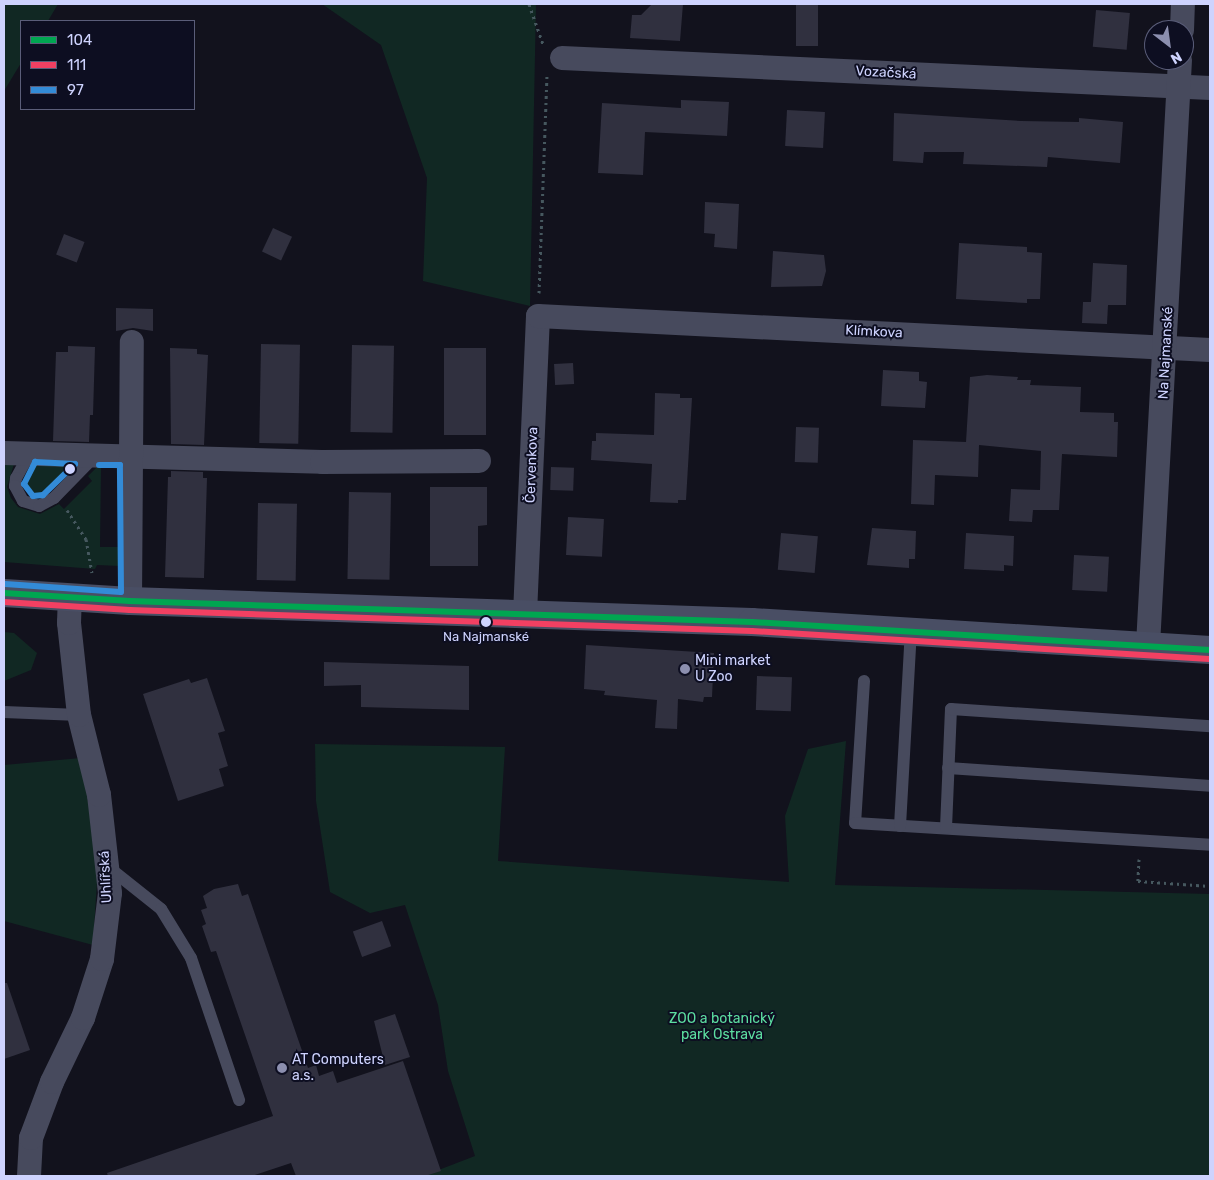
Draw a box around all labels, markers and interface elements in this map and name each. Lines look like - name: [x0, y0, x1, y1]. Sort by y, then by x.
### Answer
- legend: [20, 20, 195, 110]
- north arrow: [1144, 20, 1194, 70]
- text: 104: [67, 31, 92, 49]
- text: N: [1168, 48, 1185, 67]
- text: 111: [67, 56, 86, 74]
- street label: Vozačská: [855, 63, 917, 83]
- text: 97: [67, 81, 84, 99]
- street label: Na Najmanské: [1155, 306, 1177, 400]
- street label: Klímkova: [845, 322, 903, 342]
- street label: Červenkova: [522, 427, 542, 503]
- unlabelled marker: [65, 464, 75, 474]
- marker: Na Najmanské: [481, 617, 491, 627]
- place label: Na Najmanské: [443, 629, 529, 645]
- place label: Mini market U Zoo: [695, 653, 770, 686]
- marker: Mini market U Zoo: [679, 663, 691, 675]
- street label: Uhlířská: [96, 850, 116, 904]
- park label: ZOO a botanický park Ostrava: [669, 1011, 775, 1044]
- place label: AT Computers a.s.: [292, 1052, 384, 1084]
- marker: AT Computers a.s.: [276, 1062, 288, 1074]

